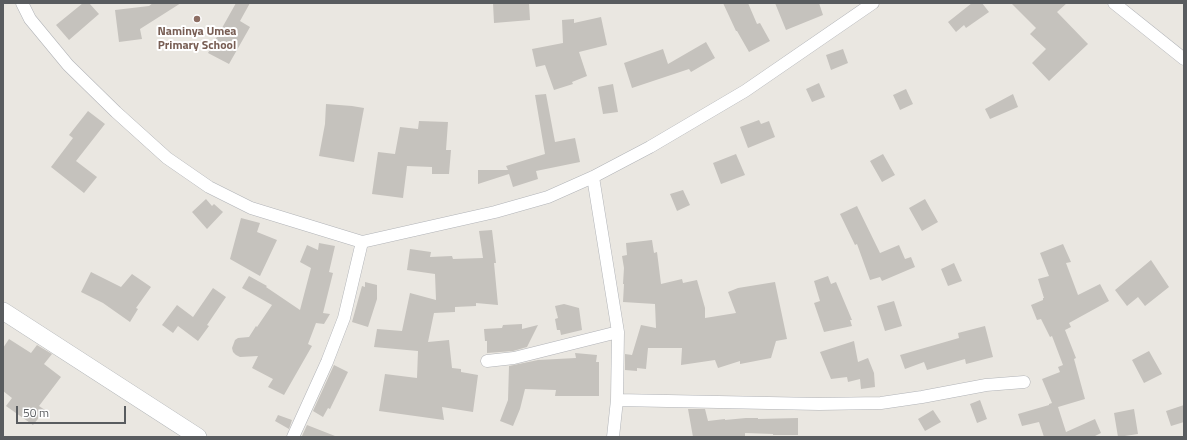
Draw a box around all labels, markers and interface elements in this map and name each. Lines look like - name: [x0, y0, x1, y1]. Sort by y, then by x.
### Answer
- marker: Naminya Umea Primary School: [192, 14, 202, 24]
- place label: Naminya Umea Primary School: [158, 25, 236, 53]
- scale bar: [18, 398, 128, 424]
- text: 50 m: [23, 403, 49, 422]

